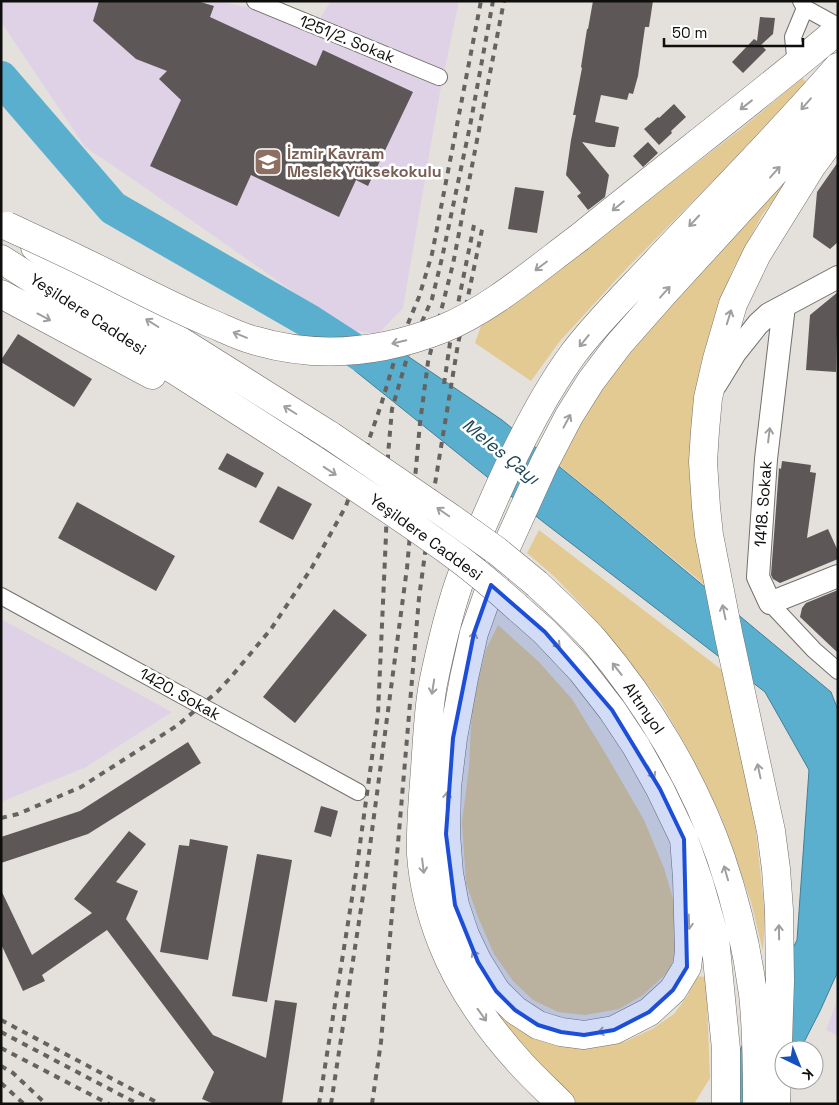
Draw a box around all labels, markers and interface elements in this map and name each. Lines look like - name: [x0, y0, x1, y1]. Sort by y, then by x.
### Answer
- street label: 1251/2. Sokak: [296, 10, 398, 68]
- scale bar: [664, 15, 803, 47]
- text: 50 m: [672, 23, 707, 42]
- one-way arrow: [800, 97, 811, 110]
- one-way arrow: [740, 100, 753, 111]
- place label: İzmir Kavram Meslek Yüksekokulu: [287, 143, 442, 182]
- school or university icon: İzmir Kavram Meslek Yüksekokulu: [253, 147, 283, 177]
- one-way arrow: [769, 165, 780, 178]
- one-way arrow: [612, 200, 625, 211]
- one-way arrow: [688, 215, 700, 228]
- one-way arrow: [534, 261, 548, 271]
- street label: Yeşildere Caddesi: [26, 268, 150, 360]
- one-way arrow: [659, 286, 671, 299]
- one-way arrow: [725, 309, 735, 325]
- one-way arrow: [37, 312, 52, 322]
- one-way arrow: [146, 318, 160, 328]
- one-way arrow: [233, 330, 248, 339]
- one-way arrow: [578, 334, 589, 347]
- one-way arrow: [392, 338, 408, 347]
- one-way arrow: [283, 404, 297, 414]
- water label: Meles Çayı: [458, 413, 545, 490]
- one-way arrow: [563, 414, 572, 429]
- one-way arrow: [764, 427, 774, 443]
- street label: 1418. Sokak: [750, 460, 777, 548]
- one-way arrow: [323, 466, 337, 476]
- street label: Yeşildere Caddesi: [365, 489, 487, 585]
- one-way arrow: [436, 507, 450, 517]
- one-way arrow: [719, 605, 729, 621]
- one-way arrow: [469, 631, 478, 647]
- one-way arrow: [549, 636, 561, 648]
- street label: 1420. Sokak: [136, 663, 225, 725]
- one-way arrow: [611, 663, 622, 676]
- one-way arrow: [428, 678, 438, 694]
- street label: Altınyol: [619, 678, 669, 738]
- one-way arrow: [754, 764, 763, 780]
- one-way arrow: [646, 765, 656, 780]
- one-way arrow: [442, 791, 452, 808]
- one-way arrow: [418, 858, 428, 874]
- one-way arrow: [720, 866, 730, 882]
- one-way arrow: [684, 914, 693, 930]
- one-way arrow: [775, 924, 784, 940]
- one-way arrow: [471, 949, 481, 964]
- one-way arrow: [477, 1008, 488, 1021]
- one-way arrow: [597, 1027, 613, 1037]
- north arrow: [774, 1040, 824, 1090]
- text: K: [798, 1065, 817, 1084]

